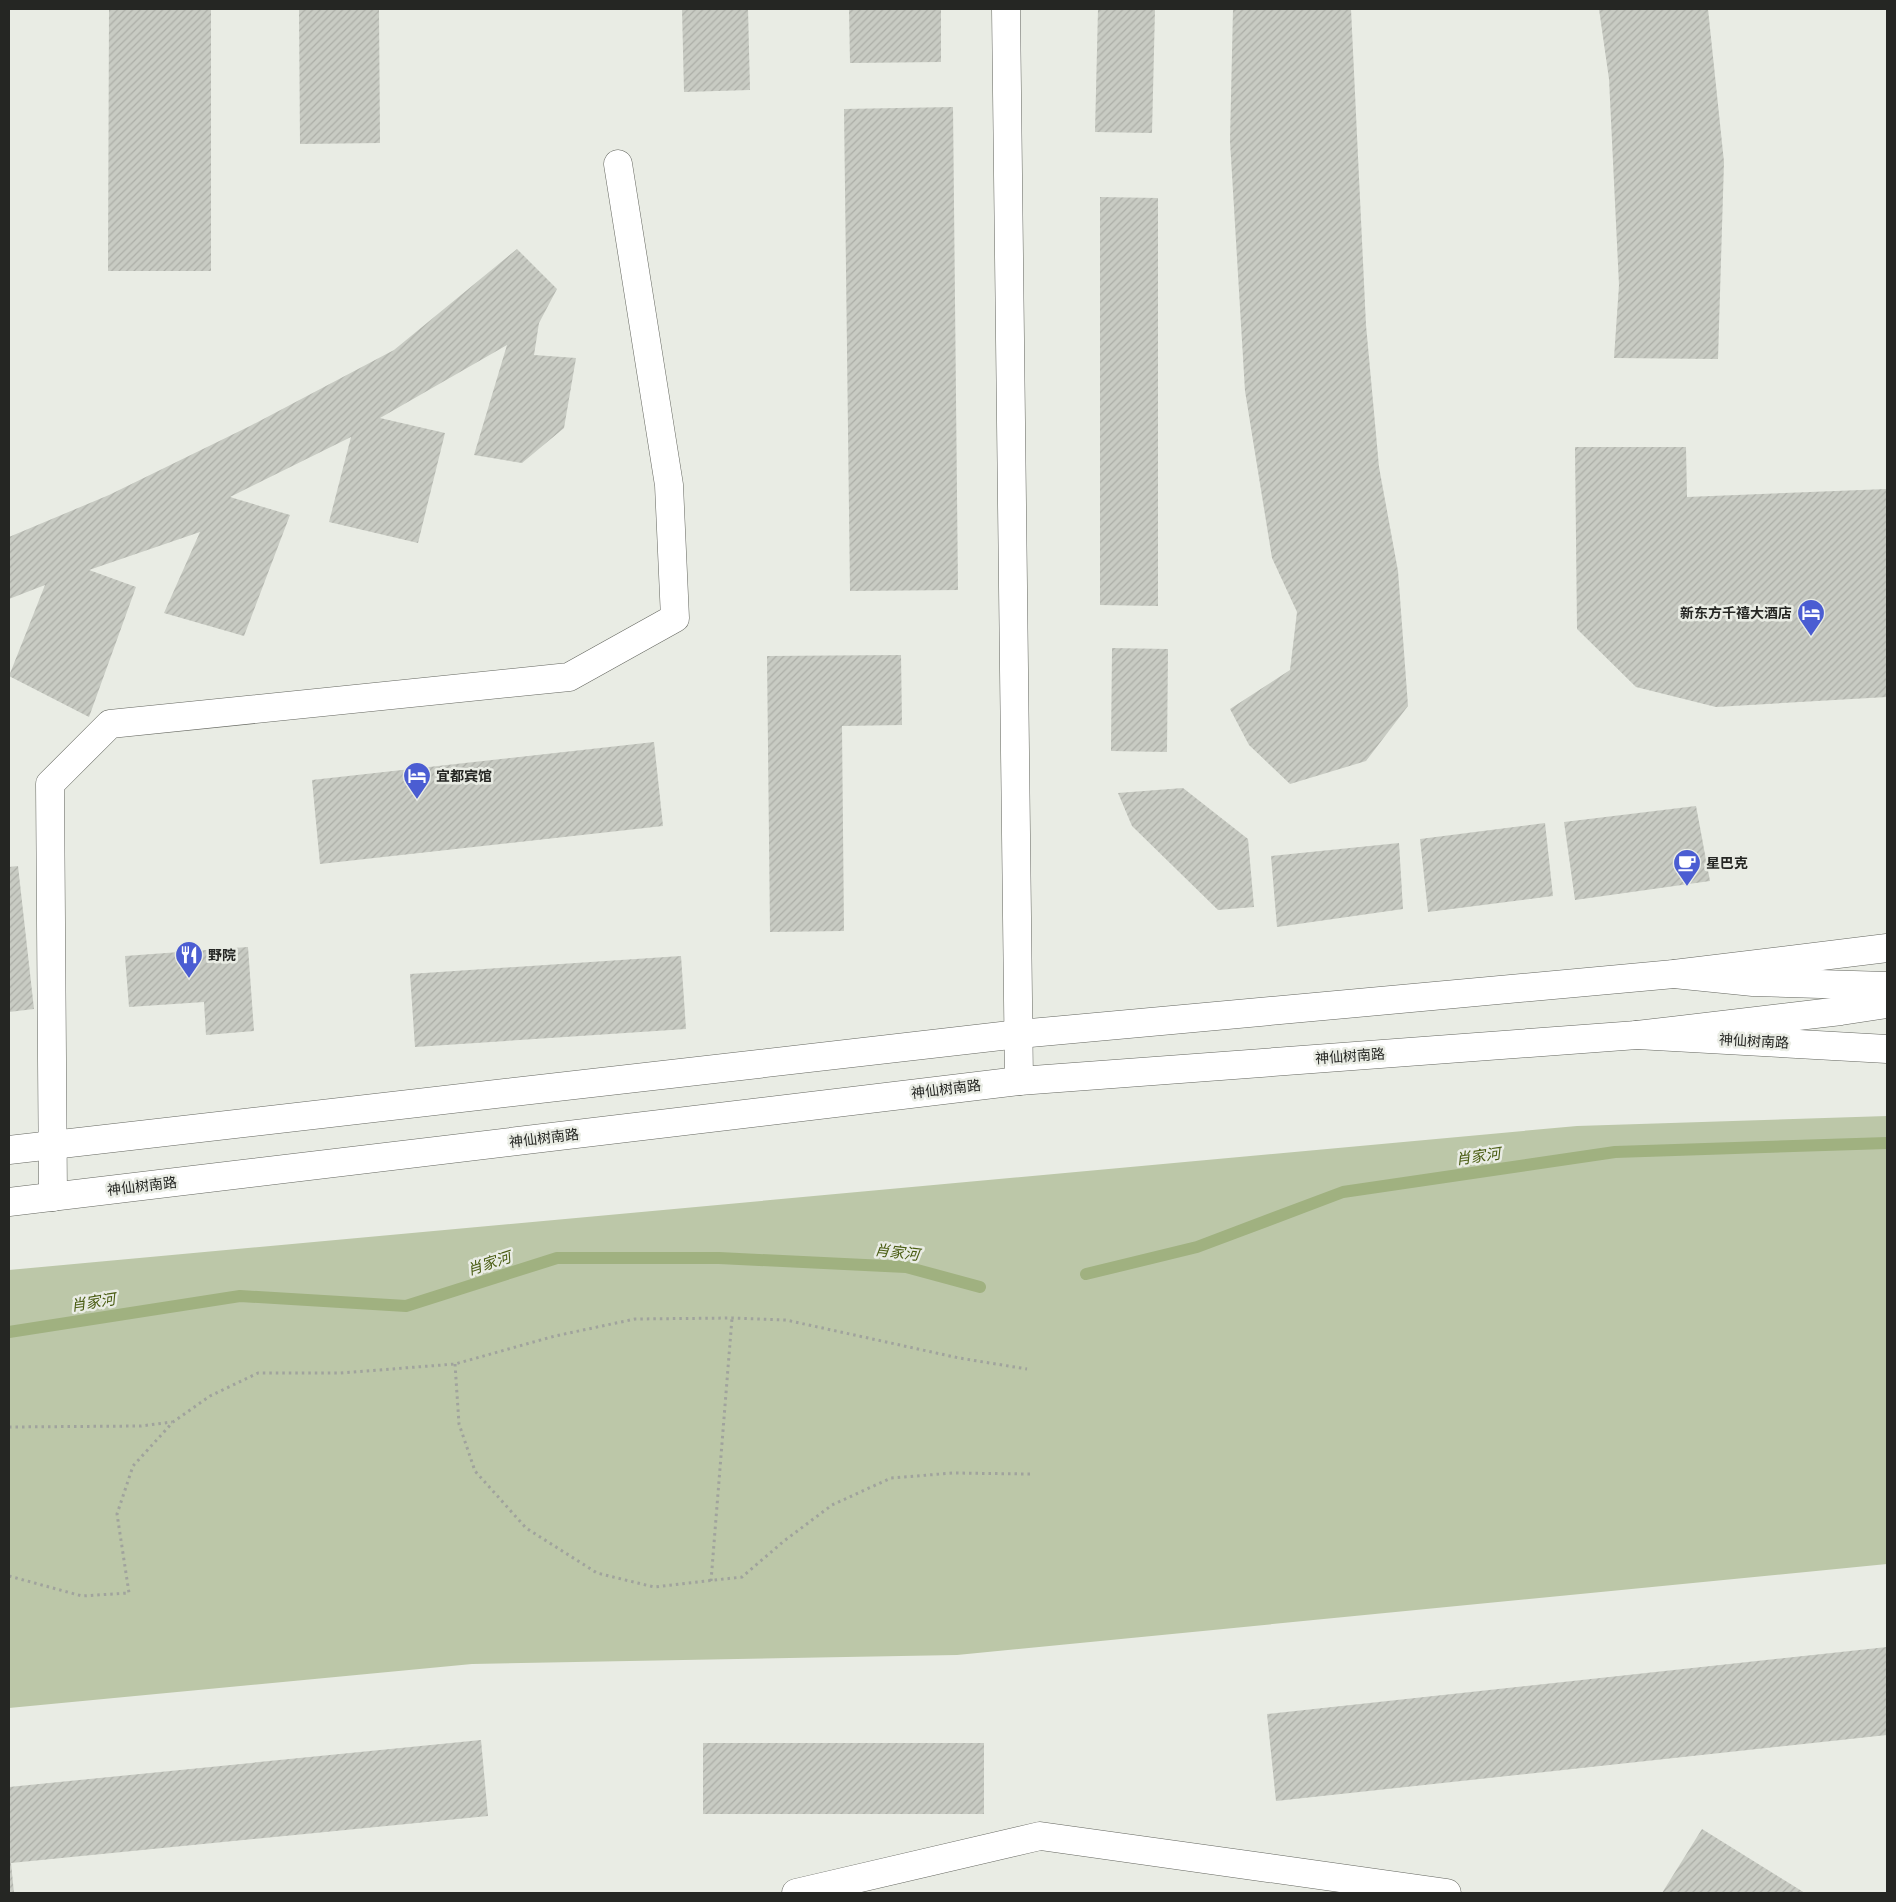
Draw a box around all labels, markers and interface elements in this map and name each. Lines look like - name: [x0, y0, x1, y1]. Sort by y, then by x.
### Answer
- hotel icon: 新东方千禧大酒店: [1796, 598, 1826, 637]
- place label: 新东方千禧大酒店: [1680, 604, 1792, 622]
- hotel icon: 宜都宾馆: [402, 761, 432, 800]
- place label: 宜都宾馆: [436, 767, 492, 785]
- cafe icon: 星巴克: [1672, 848, 1702, 887]
- place label: 星巴克: [1706, 854, 1748, 872]
- restaurant icon: 野院: [174, 940, 204, 979]
- place label: 野院: [208, 946, 236, 964]
- street label: 神仙树南路: [1719, 1030, 1789, 1052]
- street label: 神仙树南路: [1314, 1045, 1386, 1067]
- street label: 神仙树南路: [910, 1076, 982, 1102]
- street label: 神仙树南路: [508, 1125, 580, 1151]
- water label: 肖家河: [1454, 1143, 1505, 1169]
- street label: 神仙树南路: [106, 1173, 178, 1199]
- water label: 肖家河: [874, 1240, 923, 1265]
- water label: 肖家河: [465, 1246, 516, 1279]
- water label: 肖家河: [69, 1289, 120, 1315]

